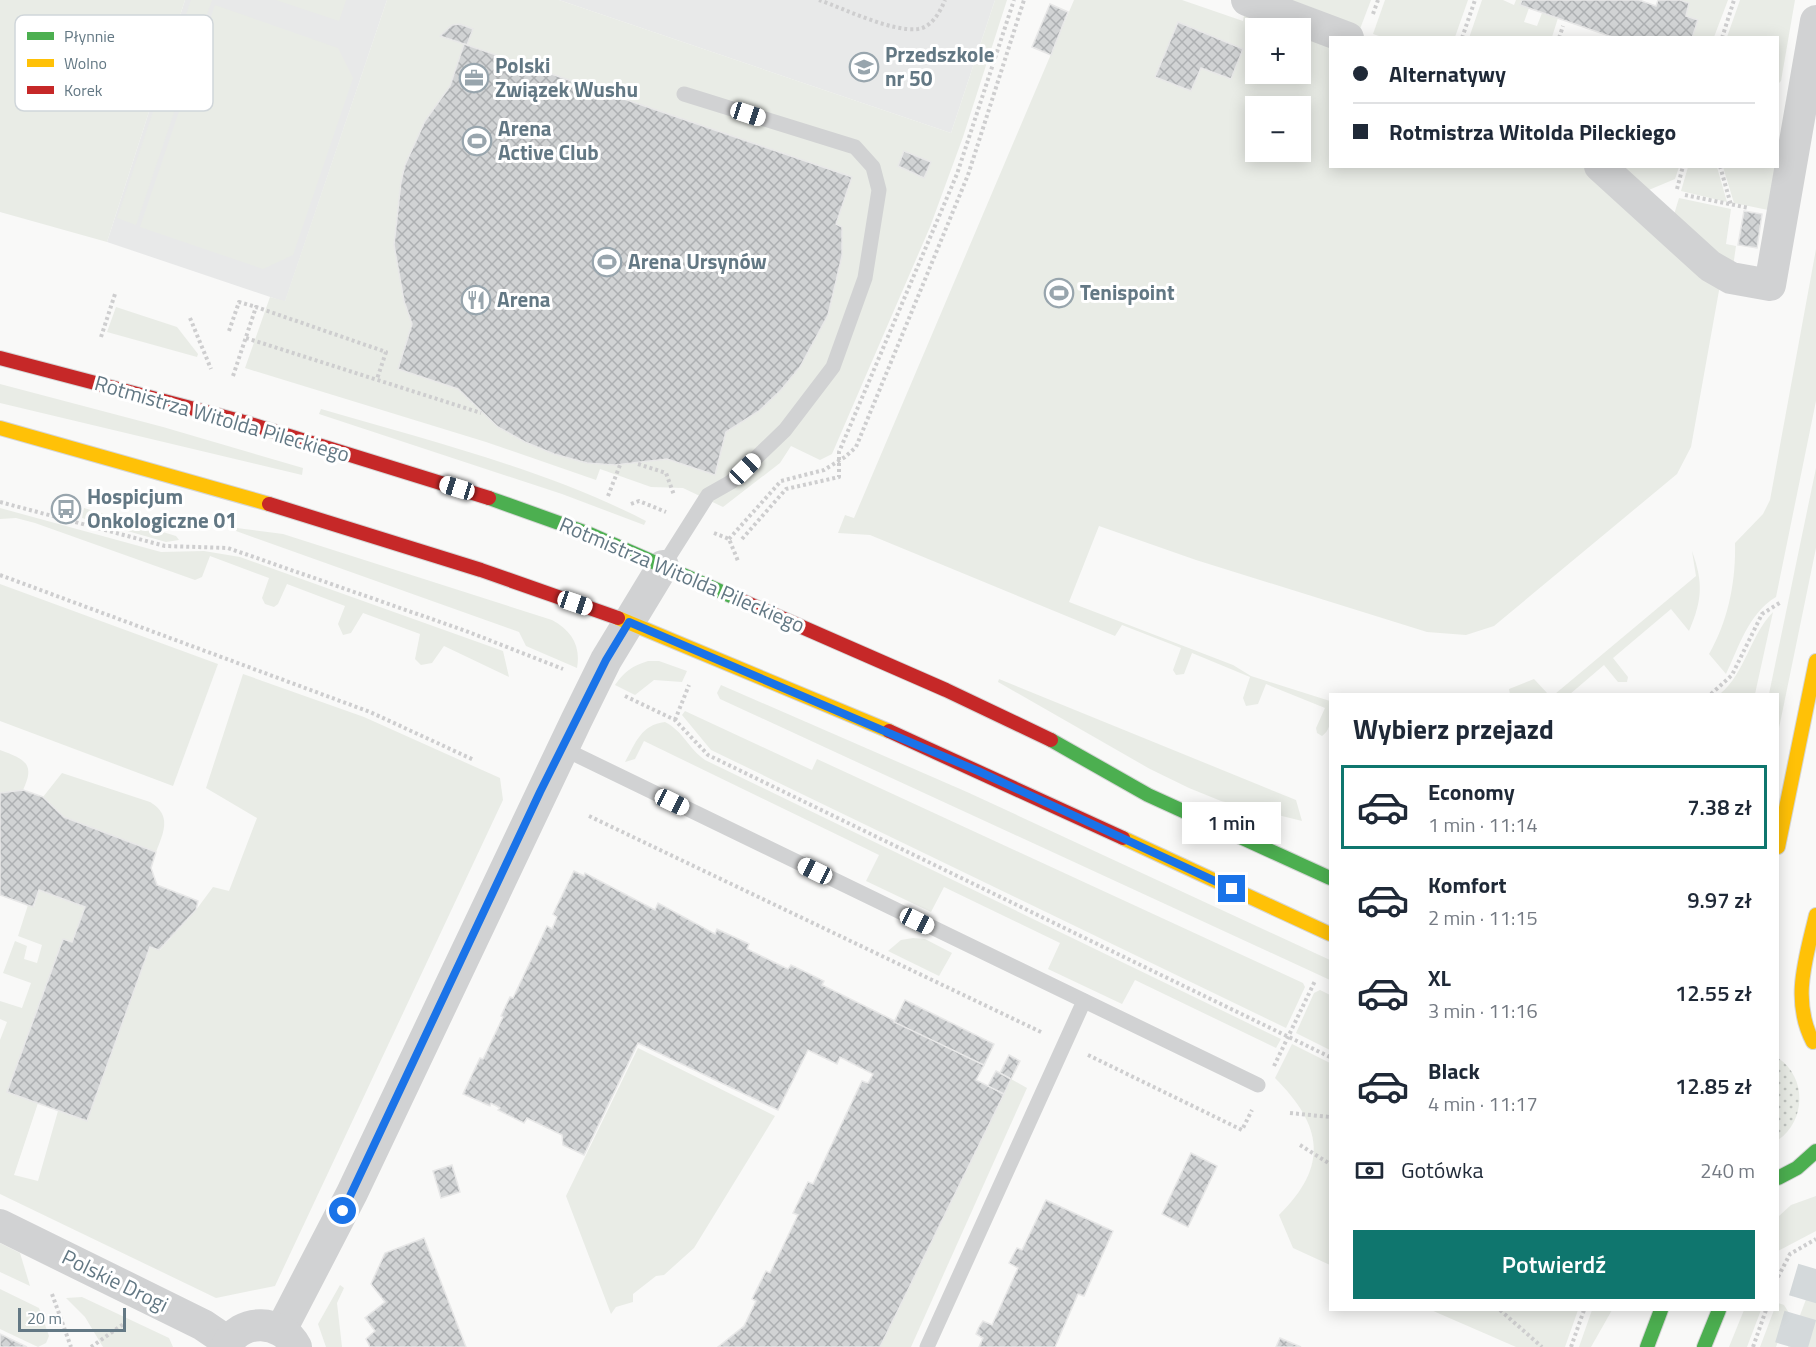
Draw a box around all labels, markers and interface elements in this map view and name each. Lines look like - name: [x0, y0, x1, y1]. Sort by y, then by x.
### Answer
- legend: [15, 15, 213, 111]
- map controls: [1245, 18, 1311, 162]
- button: +: [1245, 18, 1311, 84]
- text: Płynnie: [64, 24, 115, 48]
- place label: Przedszkole nr 50: [885, 38, 995, 94]
- place label: Polski Związek Wushu: [495, 49, 638, 105]
- text: Wolno: [64, 51, 107, 75]
- school or university icon: Przedszkole nr 50: [848, 51, 880, 83]
- text: Alternatywy: [1389, 57, 1506, 91]
- office icon: Polski Związek Wushu: [458, 62, 490, 94]
- text: Korek: [64, 78, 103, 102]
- button: −: [1245, 96, 1311, 162]
- car: [728, 100, 768, 128]
- place label: Arena Active Club: [498, 112, 599, 168]
- text: Rotmistrza Witolda Pileckiego: [1389, 115, 1676, 149]
- sports icon: Arena Active Club: [461, 125, 493, 157]
- place label: Arena Ursynów: [628, 245, 767, 277]
- sports icon: Arena Ursynów: [591, 246, 623, 278]
- place label: Tenispoint: [1080, 276, 1175, 308]
- sports icon: Tenispoint: [1043, 277, 1075, 309]
- place label: Arena: [497, 283, 551, 315]
- restaurant icon: Arena: [460, 284, 492, 316]
- street label: Rotmistrza Witolda Pileckiego: [91, 366, 354, 470]
- car: [726, 450, 764, 488]
- car: [437, 474, 477, 502]
- place label: Hospicjum Onkologiczne 01: [87, 480, 237, 536]
- bus stop icon: Hospicjum Onkologiczne 01: [50, 493, 82, 525]
- street label: Rotmistrza Witolda Pileckiego: [555, 508, 810, 640]
- car: [555, 589, 595, 617]
- text: Wybierz przejazd: [1353, 708, 1554, 749]
- text: Economy: [1428, 775, 1515, 809]
- icon: car: [1356, 780, 1410, 834]
- car: [652, 786, 692, 818]
- text: 7.38 zł: [1687, 790, 1752, 824]
- callout: 1 min: [1182, 802, 1282, 844]
- text: 1 min: [1207, 807, 1256, 838]
- text: 1 min · 11:14: [1428, 809, 1538, 840]
- car: [795, 855, 835, 887]
- text: Komfort: [1428, 868, 1507, 902]
- icon: car: [1356, 873, 1410, 927]
- route end: [1218, 875, 1245, 902]
- text: 9.97 zł: [1687, 883, 1752, 917]
- text: 2 min · 11:15: [1428, 902, 1538, 933]
- car: [897, 905, 937, 937]
- text: XL: [1428, 961, 1451, 995]
- icon: car: [1356, 966, 1410, 1020]
- text: 12.55 zł: [1675, 976, 1752, 1010]
- text: 3 min · 11:16: [1428, 995, 1538, 1026]
- text: Black: [1428, 1054, 1480, 1088]
- icon: car: [1356, 1059, 1410, 1113]
- text: 12.85 zł: [1675, 1069, 1752, 1103]
- text: 4 min · 11:17: [1428, 1088, 1538, 1119]
- text: Gotówka: [1401, 1153, 1484, 1187]
- icon: cash: [1353, 1154, 1386, 1187]
- text: 240 m: [1700, 1155, 1755, 1186]
- route start: [329, 1197, 356, 1224]
- button: Potwierdź: [1353, 1230, 1755, 1299]
- street label: Polskie Drogi: [57, 1241, 174, 1320]
- scale bar: [18, 1305, 126, 1332]
- text: 20 m: [27, 1306, 62, 1330]

